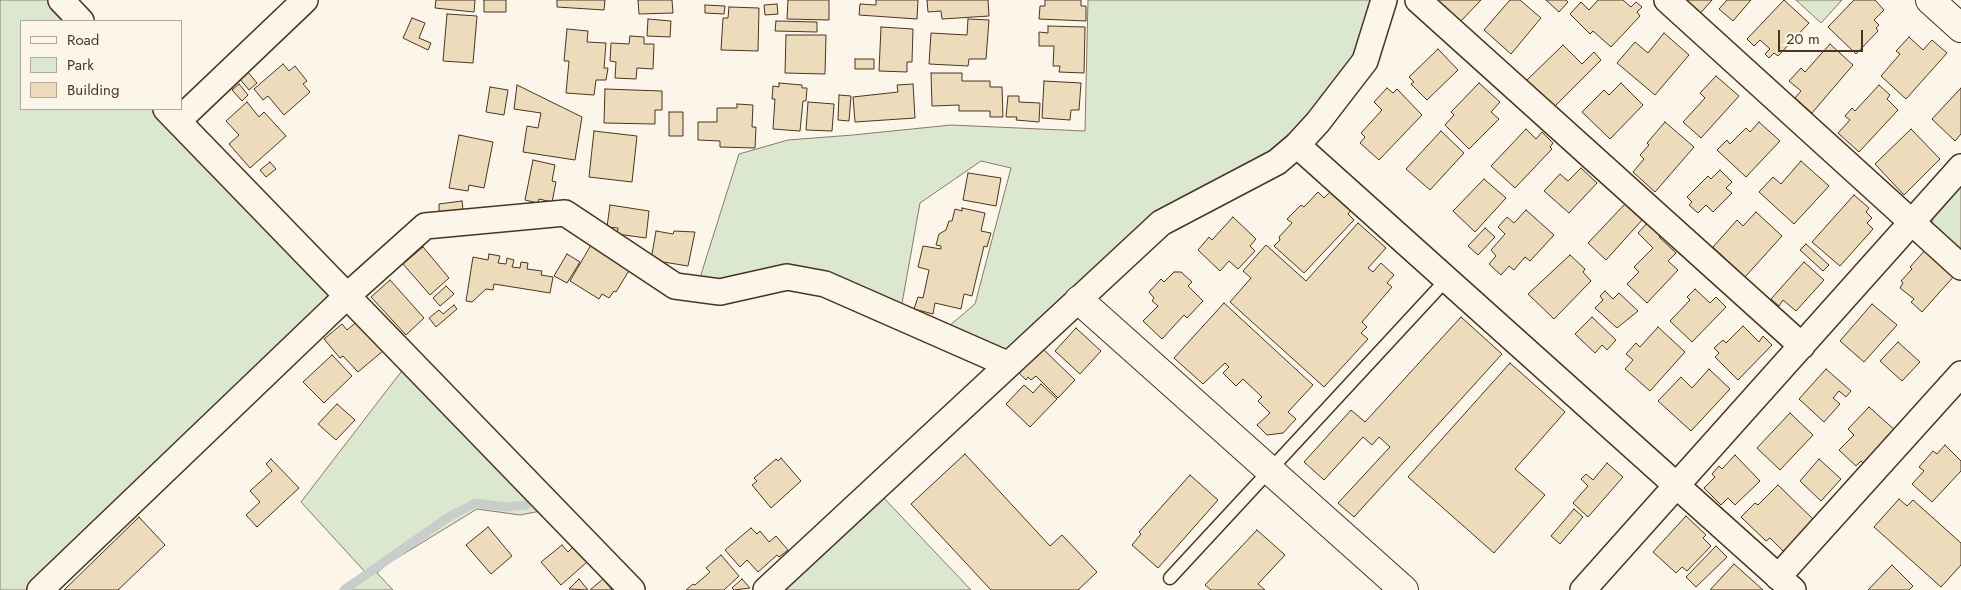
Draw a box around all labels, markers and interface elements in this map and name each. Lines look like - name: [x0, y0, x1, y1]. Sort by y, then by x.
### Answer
- legend: [20, 20, 182, 110]
- scale bar: [1781, 20, 1866, 52]
- text: 20 m: [1786, 28, 1820, 50]
- text: Road: [67, 29, 99, 51]
- text: Park: [67, 54, 94, 76]
- text: Building: [67, 79, 119, 101]

